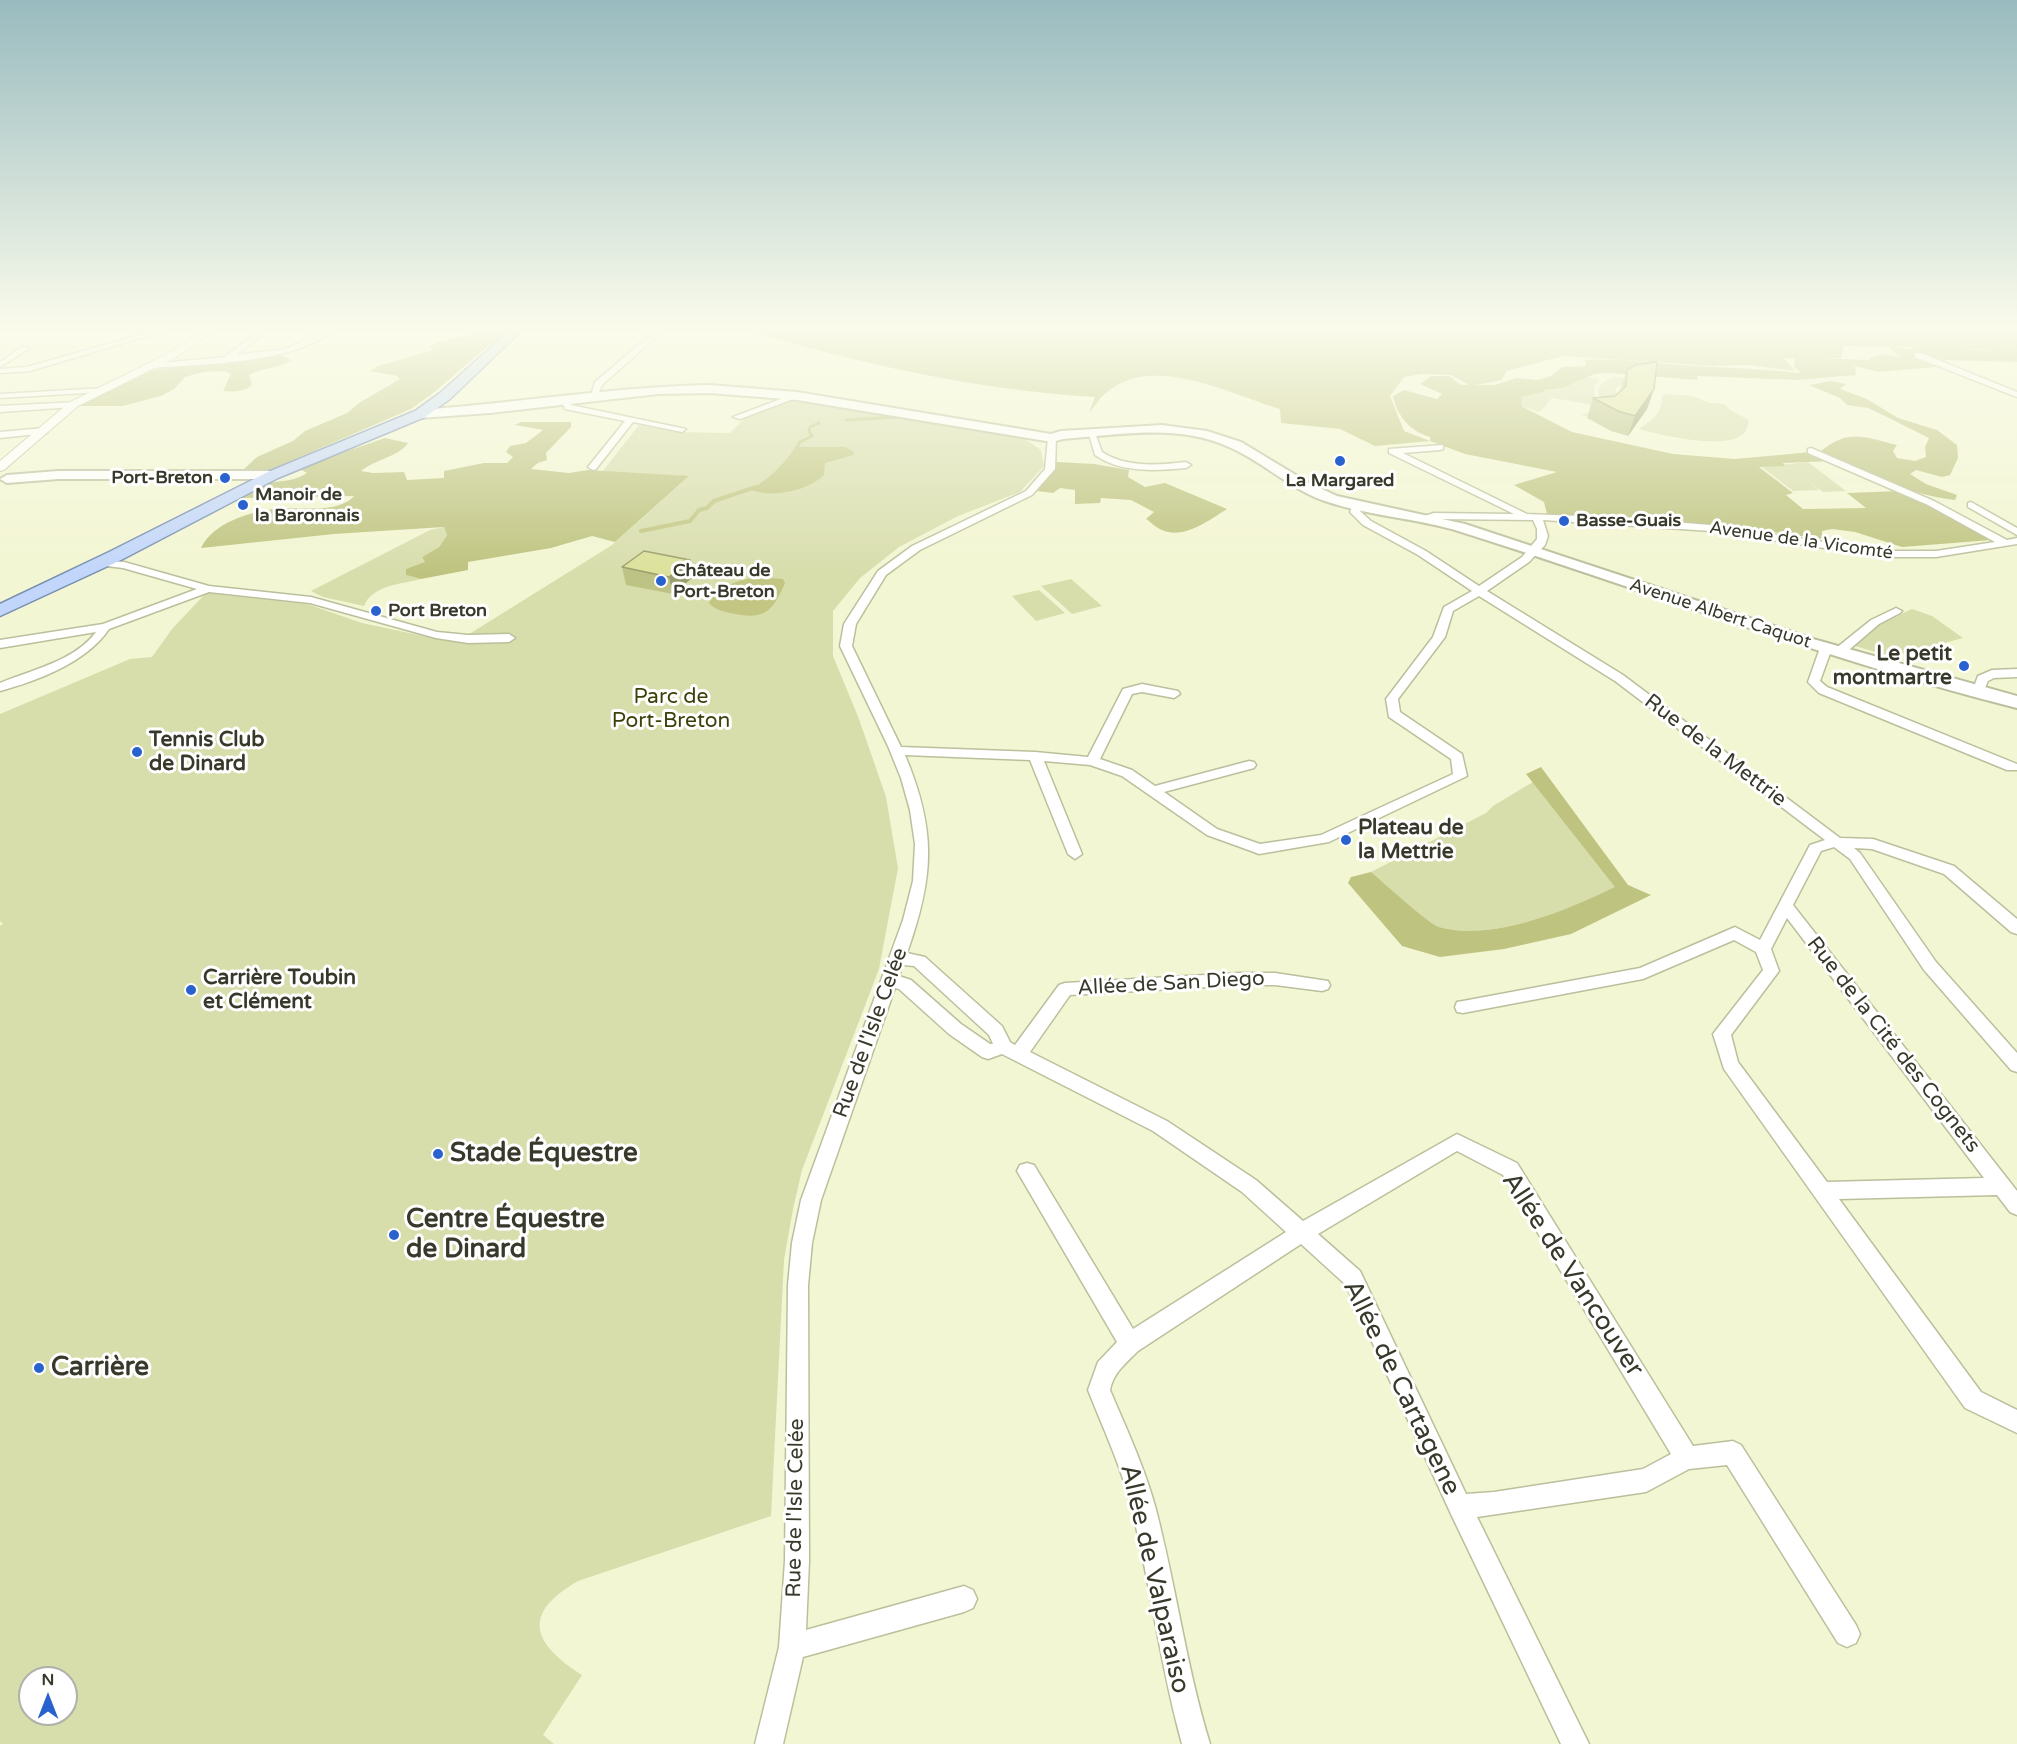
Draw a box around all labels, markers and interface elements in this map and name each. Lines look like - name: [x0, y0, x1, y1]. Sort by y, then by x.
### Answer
- marker: La Margared: [1333, 454, 1347, 468]
- place label: Port-Breton: [111, 467, 213, 489]
- place label: La Margared: [1286, 470, 1394, 492]
- marker: Port-Breton: [218, 471, 232, 485]
- place label: Manoir de la Baronnais: [255, 484, 360, 526]
- marker: Manoir de la Baronnais: [236, 498, 250, 512]
- place label: Basse-Guais: [1576, 510, 1681, 532]
- marker: Basse-Guais: [1557, 514, 1571, 528]
- street label: Avenue de la Vicomté: [1708, 517, 1894, 565]
- place label: Château de Port-Breton: [673, 560, 775, 602]
- marker: Château de Port-Breton: [654, 574, 668, 588]
- street label: Avenue Albert Caquot: [1627, 574, 1813, 654]
- place label: Port Breton: [388, 600, 487, 622]
- marker: Port Breton: [369, 604, 383, 618]
- place label: Le petit montmartre: [1833, 641, 1952, 691]
- marker: Le petit montmartre: [1957, 659, 1971, 673]
- park label: Parc de Port-Breton: [612, 684, 730, 734]
- street label: Rue de la Mettrie: [1639, 689, 1791, 813]
- place label: Tennis Club de Dinard: [149, 727, 265, 777]
- marker: Tennis Club de Dinard: [130, 745, 144, 759]
- place label: Plateau de la Mettrie: [1358, 815, 1464, 865]
- marker: Plateau de la Mettrie: [1339, 833, 1353, 847]
- street label: Rue de la Cité des Cognets: [1801, 932, 1985, 1158]
- street label: Rue de l'Isle Celée: [829, 945, 913, 1121]
- place label: Carrière Toubin et Clément: [203, 965, 356, 1015]
- street label: Allée de San Diego: [1077, 967, 1265, 1001]
- marker: Carrière Toubin et Clément: [184, 983, 198, 997]
- place label: Stade Équestre: [450, 1138, 638, 1170]
- marker: Stade Équestre: [431, 1147, 445, 1161]
- street label: Allée de Vancouver: [1494, 1167, 1650, 1383]
- place label: Centre Équestre de Dinard: [406, 1204, 605, 1266]
- marker: Centre Équestre de Dinard: [387, 1228, 401, 1242]
- street label: Allée de Cartagene: [1335, 1276, 1467, 1500]
- place label: Carrière: [51, 1352, 149, 1384]
- marker: Carrière: [32, 1361, 46, 1375]
- street label: Rue de l'Isle Celée: [782, 1418, 810, 1598]
- street label: Allée de Valparaiso: [1112, 1461, 1196, 1697]
- north arrow: [18, 1666, 78, 1726]
- text: N: [42, 1670, 54, 1690]

